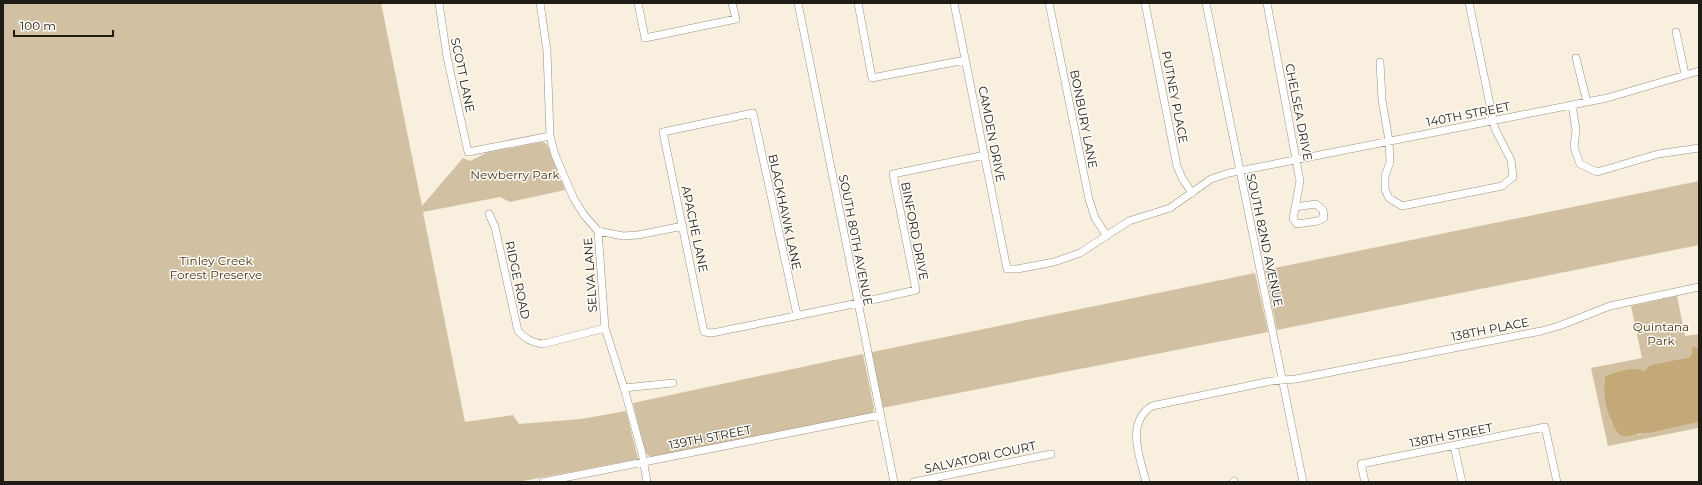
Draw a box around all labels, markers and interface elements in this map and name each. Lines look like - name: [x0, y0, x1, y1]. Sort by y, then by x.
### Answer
- scale bar: [14, 12, 113, 38]
- text: 100 m: [20, 18, 56, 33]
- street label: SCOTT LANE: [448, 36, 478, 114]
- street label: PUTNEY PLACE: [1159, 50, 1191, 144]
- street label: CHELSEA DRIVE: [1282, 62, 1316, 162]
- street label: BONBURY LANE: [1067, 68, 1101, 170]
- street label: CAMDEN DRIVE: [975, 85, 1009, 183]
- street label: 140TH STREET: [1425, 98, 1512, 130]
- street label: BLACKHAWK LANE: [765, 153, 805, 271]
- park label: Newberry Park: [470, 167, 560, 182]
- street label: SOUTH 82ND AVENUE: [1244, 172, 1286, 308]
- street label: SOUTH 80TH AVENUE: [836, 173, 876, 307]
- street label: BINFORD DRIVE: [898, 180, 932, 282]
- street label: APACHE LANE: [679, 184, 711, 274]
- street label: SELVA LANE: [580, 237, 600, 313]
- street label: RIDGE ROAD: [502, 239, 534, 321]
- park label: Tinley Creek Forest Preserve: [170, 253, 262, 282]
- street label: 138TH PLACE: [1450, 314, 1530, 344]
- park label: Quintana Park: [1633, 319, 1689, 348]
- street label: 138TH STREET: [1408, 420, 1494, 450]
- street label: 139TH STREET: [667, 422, 753, 452]
- street label: SALVATORI COURT: [923, 438, 1037, 476]

